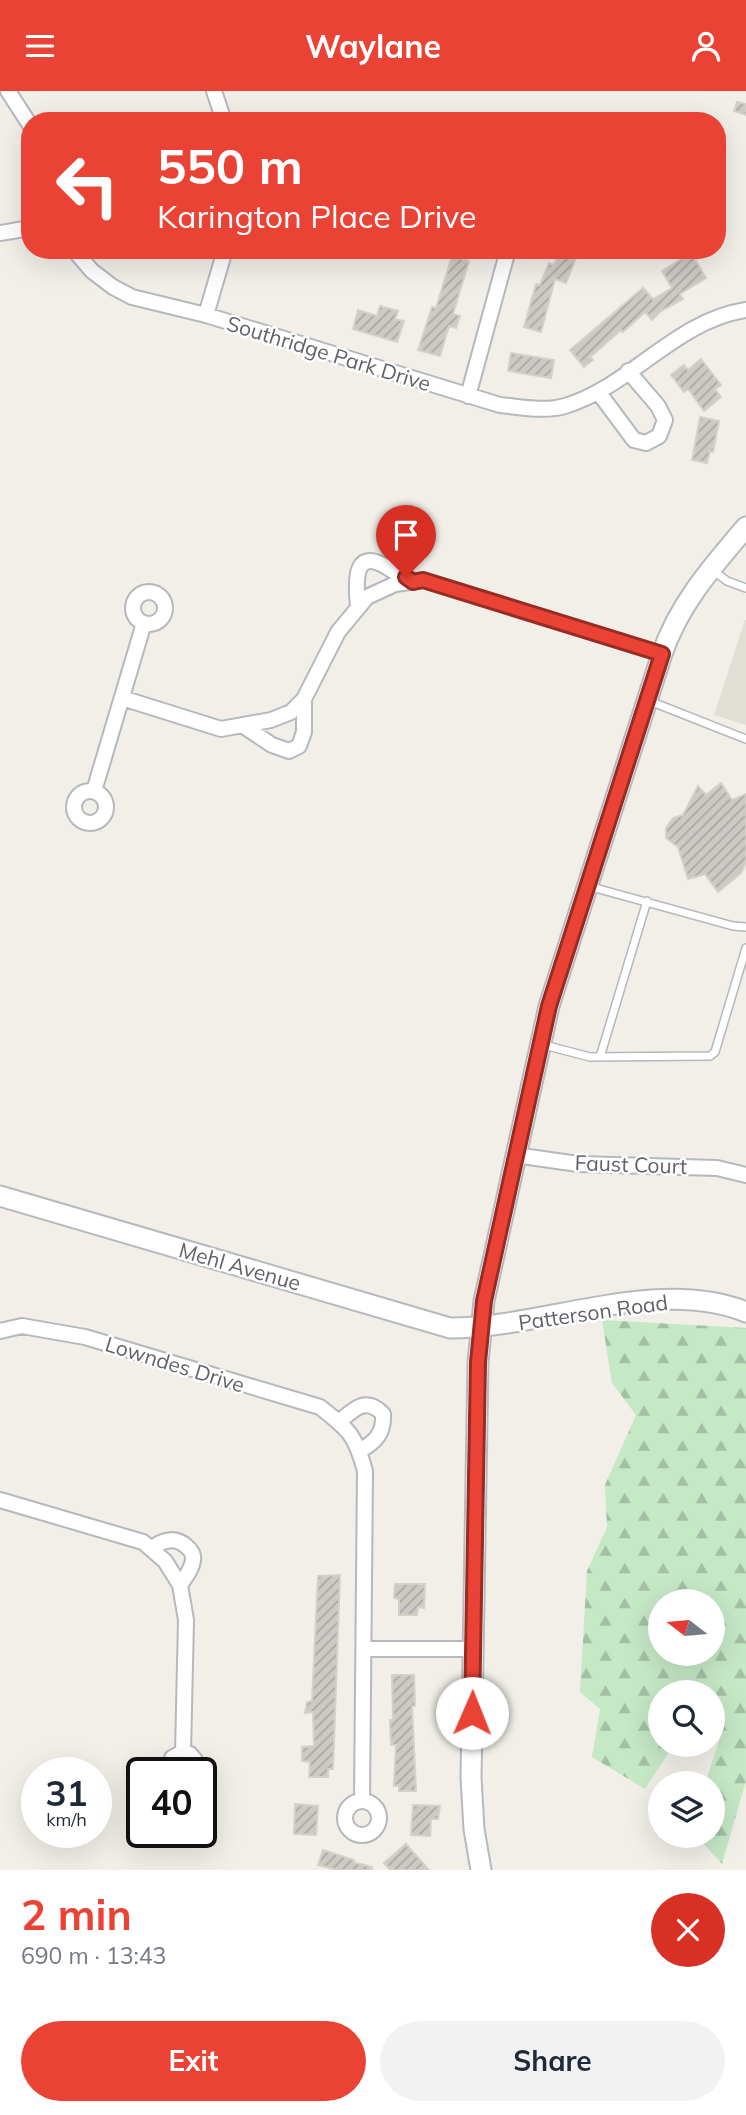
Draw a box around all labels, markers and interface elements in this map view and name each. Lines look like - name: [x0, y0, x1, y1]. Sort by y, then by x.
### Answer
- text: Waylane: [305, 26, 441, 66]
- icon: menu: [21, 27, 59, 65]
- icon: person: [687, 27, 725, 65]
- text: 550 m: [157, 135, 303, 196]
- icon: left: [42, 140, 133, 231]
- text: Karington Place Drive: [157, 196, 476, 236]
- street label: Southridge Park Drive: [224, 310, 434, 396]
- pin: [376, 505, 436, 577]
- icon: arrive: [387, 516, 425, 554]
- street label: Faust Court: [574, 1149, 688, 1179]
- street label: Mehl Avenue: [176, 1236, 304, 1296]
- street label: Patterson Road: [517, 1289, 669, 1335]
- street label: Lowndes Drive: [102, 1330, 248, 1398]
- north arrow: [648, 1589, 724, 1666]
- map controls: [648, 1589, 725, 1848]
- position arrow: [435, 1676, 509, 1750]
- button: search: [648, 1680, 725, 1757]
- speed limit sign: 40: [126, 1757, 217, 1848]
- text: 31: [45, 1771, 88, 1815]
- button: layers: [648, 1771, 725, 1848]
- text: km/h: [46, 1808, 87, 1831]
- text: 2 min: [21, 1888, 132, 1941]
- button: close: [651, 1893, 725, 1967]
- text: 690 m · 13:43: [21, 1941, 166, 1970]
- button: Exit: [21, 2021, 366, 2101]
- button: Share: [380, 2021, 725, 2101]

